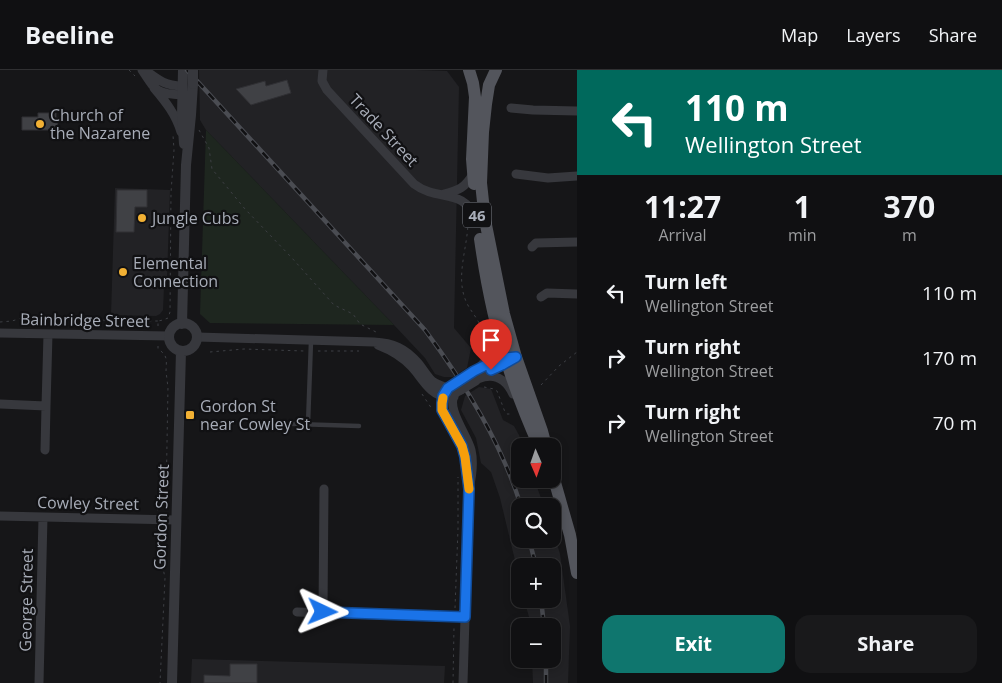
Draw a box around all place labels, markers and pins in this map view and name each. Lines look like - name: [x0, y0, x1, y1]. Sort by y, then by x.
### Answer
- place label: Church of the Nazarene: [50, 104, 150, 144]
- marker: Church of the Nazarene: [34, 118, 46, 130]
- place label: Jungle Cubs: [150, 207, 239, 229]
- marker: Jungle Cubs: [136, 212, 148, 224]
- place label: Elemental Connection: [133, 252, 218, 292]
- marker: Elemental Connection: [117, 266, 129, 278]
- pin: [470, 319, 512, 370]
- place label: Gordon St near Cowley St: [200, 395, 310, 435]
- marker: Gordon St near Cowley St: [184, 409, 196, 421]

